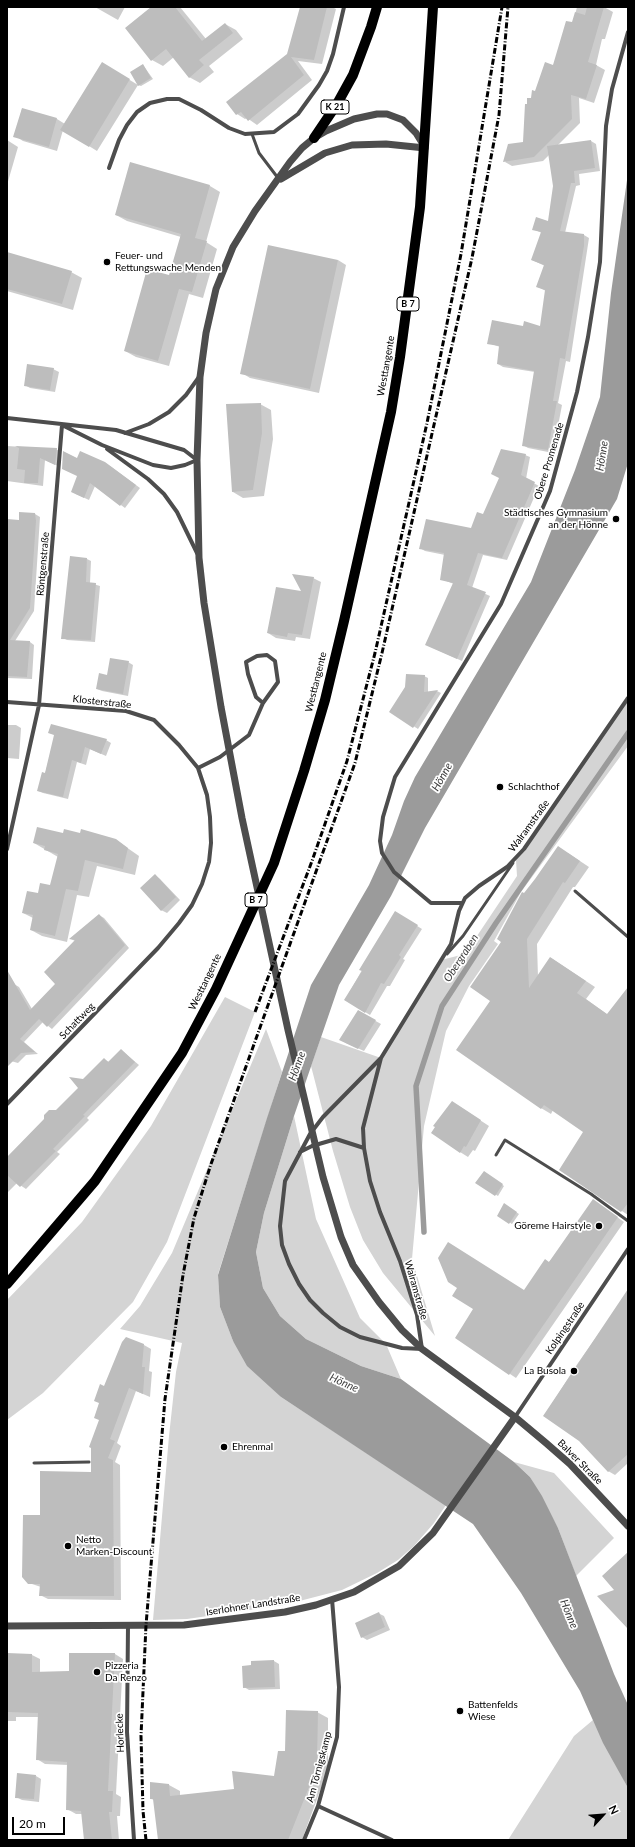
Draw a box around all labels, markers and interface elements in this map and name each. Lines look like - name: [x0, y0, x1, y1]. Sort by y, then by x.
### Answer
- road number: K 21: [321, 100, 349, 114]
- place label: Feuer- und Rettungswache Menden: [115, 250, 221, 274]
- marker: Feuer- und Rettungswache Menden: [102, 257, 112, 267]
- road number: B 7: [397, 297, 419, 311]
- street label: Westtangente: [375, 335, 397, 397]
- street label: Obere Promenade: [532, 421, 566, 501]
- water label: Hönne: [593, 440, 611, 472]
- place label: Städtisches Gymnasium an der Hönne: [504, 507, 608, 530]
- marker: Städtisches Gymnasium an der Hönne: [611, 514, 621, 524]
- street label: Röntgenstraße: [34, 531, 52, 597]
- street label: Westtangente: [303, 651, 329, 713]
- street label: Klosterstraße: [72, 693, 132, 711]
- water label: Hönne: [429, 761, 455, 793]
- place label: Schlachthof: [508, 781, 560, 793]
- marker: Schlachthof: [495, 782, 505, 792]
- street label: Walramstraße: [506, 798, 552, 854]
- road number: B 7: [245, 893, 267, 907]
- water label: Obergraben: [441, 932, 481, 984]
- street label: Westtangente: [186, 952, 224, 1012]
- street label: Schattweg: [57, 1000, 97, 1042]
- water label: Hönne: [286, 1050, 308, 1082]
- place label: Göreme Hairstyle: [514, 1220, 591, 1232]
- marker: Göreme Hairstyle: [594, 1221, 604, 1231]
- street label: Walramstraße: [402, 1259, 430, 1321]
- street label: Kolpingstraße: [543, 1300, 587, 1356]
- place label: La Busola: [524, 1365, 566, 1377]
- marker: La Busola: [569, 1366, 579, 1376]
- water label: Hönne: [327, 1371, 361, 1395]
- street label: Balver Straße: [555, 1437, 605, 1487]
- place label: Ehrenmal: [232, 1441, 273, 1453]
- marker: Ehrenmal: [219, 1442, 229, 1452]
- place label: Netto Marken-Discount: [76, 1534, 152, 1558]
- marker: Netto Marken-Discount: [63, 1541, 73, 1551]
- street label: Iserlohner Landstraße: [205, 1592, 301, 1618]
- water label: Hönne: [557, 1597, 581, 1631]
- place label: Pizzeria Da Renzo: [105, 1660, 147, 1684]
- marker: Pizzeria Da Renzo: [92, 1667, 102, 1677]
- place label: Battenfelds Wiese: [468, 1699, 518, 1722]
- marker: Battenfelds Wiese: [455, 1706, 465, 1716]
- street label: Horlecke: [113, 1713, 127, 1753]
- street label: Am Törnigskamp: [304, 1730, 334, 1804]
- north arrow: [583, 1795, 623, 1835]
- text: N: [607, 1803, 622, 1816]
- scale bar: [14, 1809, 67, 1835]
- text: 20 m: [19, 1816, 46, 1831]

